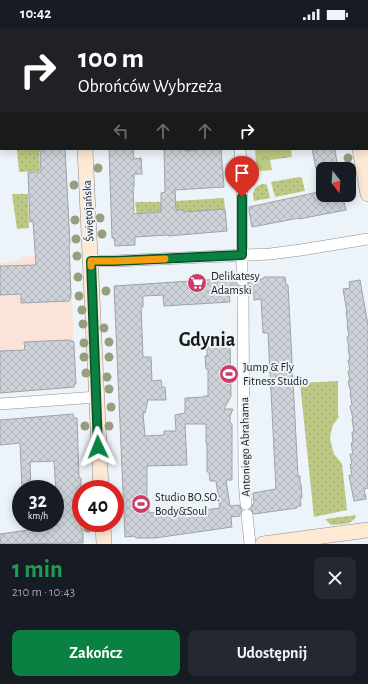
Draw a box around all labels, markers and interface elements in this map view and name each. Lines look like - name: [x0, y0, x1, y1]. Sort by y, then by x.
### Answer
- text: 10:42: [20, 6, 51, 21]
- icon: right: [12, 44, 64, 96]
- text: 100 m: [78, 45, 144, 73]
- text: Obrońców Wybrzeża: [78, 78, 222, 96]
- icon: left: [110, 120, 132, 142]
- icon: ahead: [152, 120, 174, 142]
- icon: ahead: [194, 120, 216, 142]
- icon: right: [236, 120, 258, 142]
- pin: [225, 156, 259, 197]
- icon: arrive: [231, 162, 253, 184]
- north arrow: [316, 162, 356, 202]
- map controls: [316, 162, 356, 202]
- street label: Świętojańska: [78, 179, 97, 242]
- place label: Delikatesy Adamski: [211, 270, 260, 296]
- supermarket icon: Delikatesy Adamski: [186, 272, 208, 294]
- district label: Gdynia: [179, 330, 236, 350]
- place label: Jump & Fly Fitness Studio: [243, 361, 308, 387]
- sports icon: Jump & Fly Fitness Studio: [218, 363, 240, 385]
- street label: Antoniego Abrahama: [238, 397, 252, 497]
- position arrow: [77, 426, 119, 468]
- speed limit sign: 40: [72, 480, 124, 532]
- text: 32: [29, 491, 47, 511]
- place label: Studio BO.SO. Body&Soul: [155, 491, 219, 518]
- sports icon: Studio BO.SO. Body&Soul: [130, 493, 152, 515]
- text: km/h: [28, 511, 48, 521]
- button: close: [314, 557, 356, 599]
- text: 1 min: [12, 558, 63, 582]
- text: 210 m · 10:43: [12, 586, 75, 599]
- button: Zakończ: [12, 630, 180, 676]
- button: Udostępnij: [188, 630, 356, 676]

